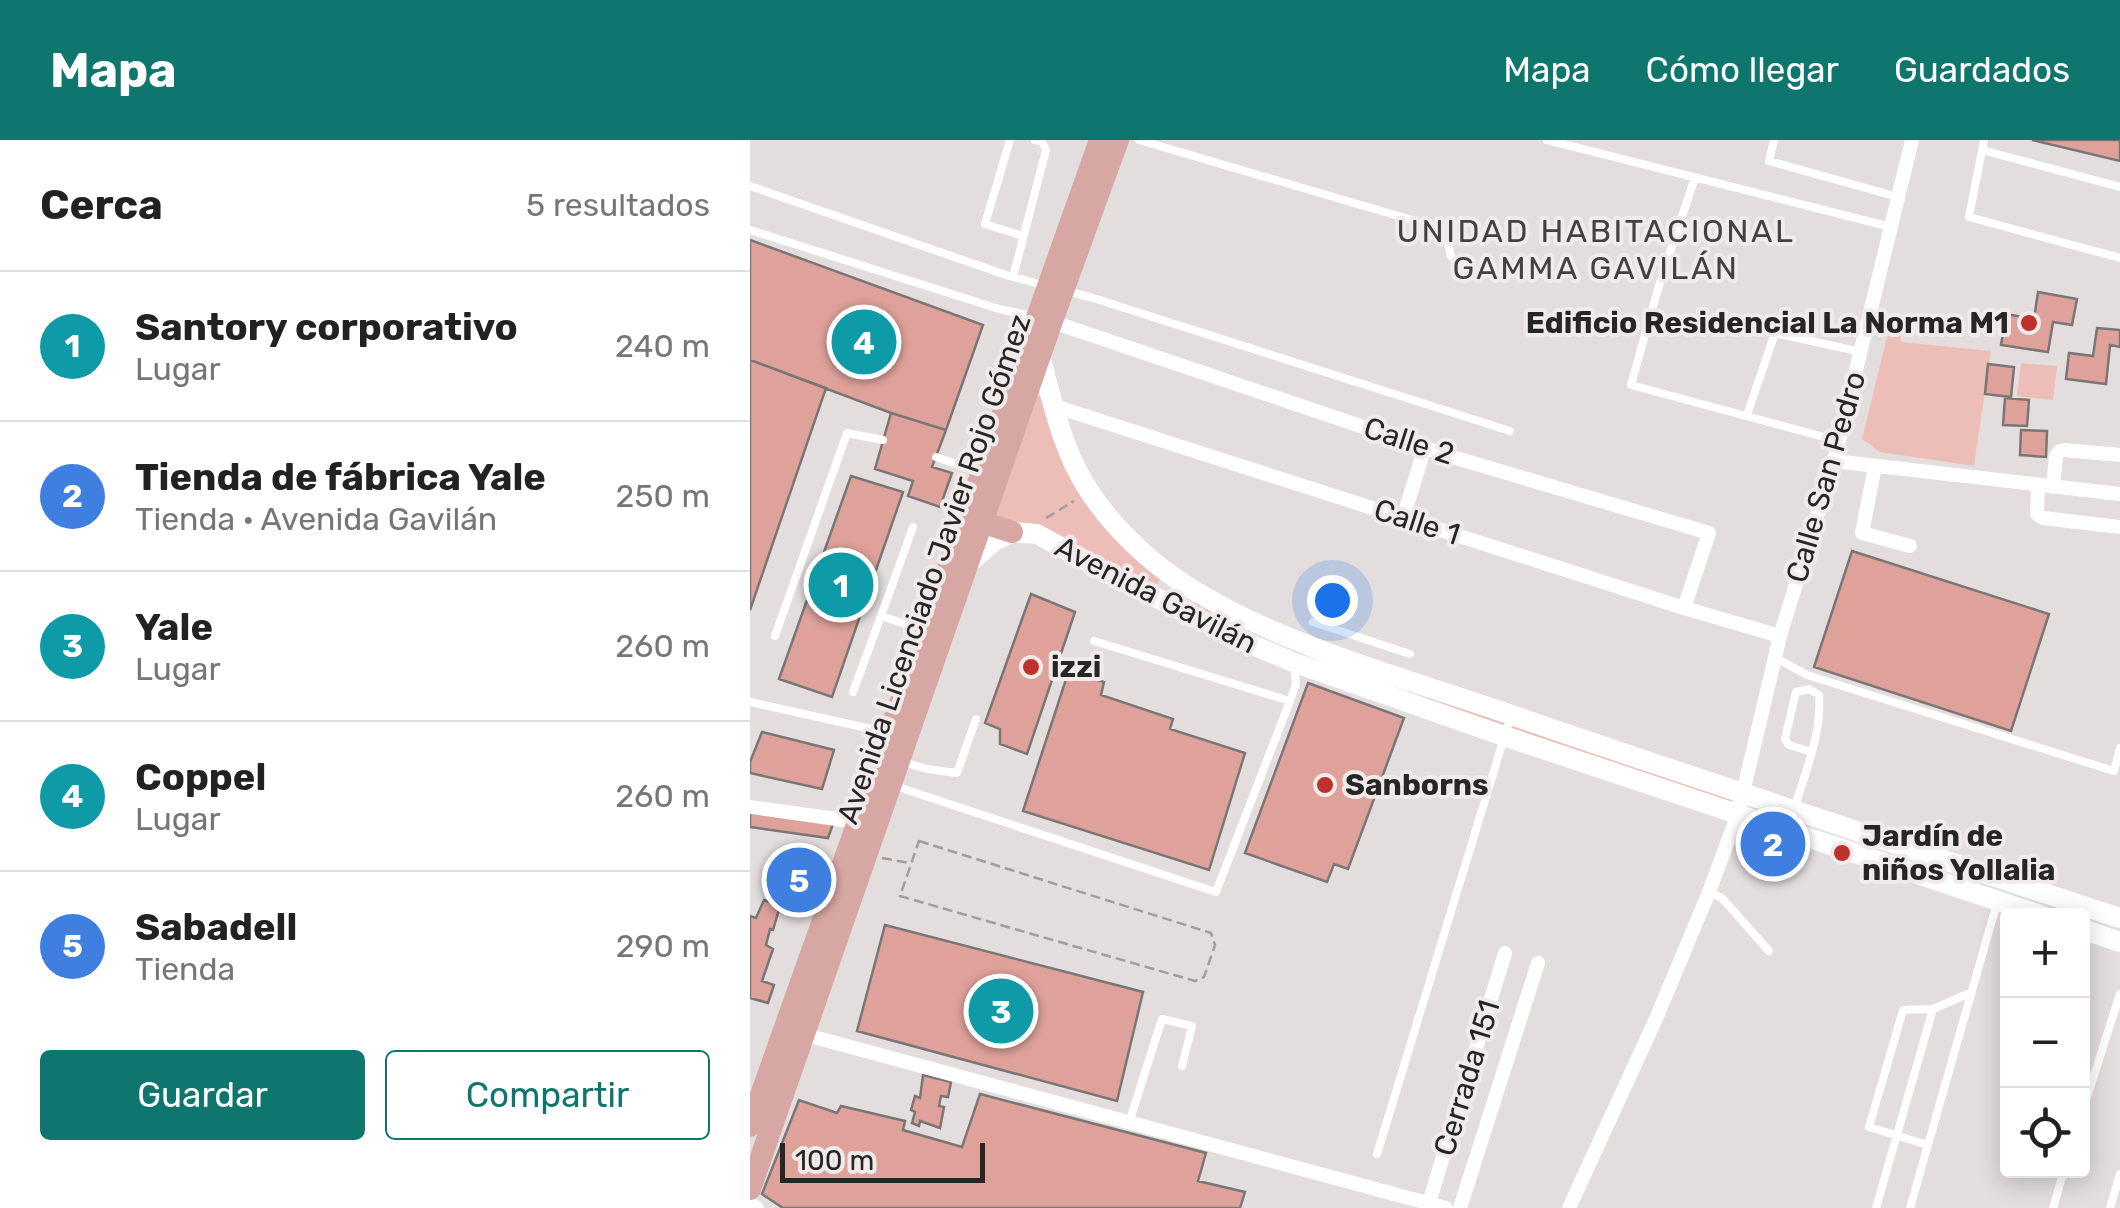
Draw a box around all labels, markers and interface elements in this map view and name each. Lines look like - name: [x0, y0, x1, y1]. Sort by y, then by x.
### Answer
- text: Mapa: [50, 42, 177, 99]
- text: Mapa: [1503, 49, 1591, 91]
- text: Cómo llegar: [1646, 49, 1839, 91]
- text: Guardados: [1894, 49, 2070, 91]
- text: Cerca: [40, 180, 163, 230]
- text: 5 resultados: [526, 186, 710, 224]
- district label: UNIDAD HABITACIONAL GAMMA GAVILÁN: [1397, 212, 1795, 287]
- text: Santory corporativo: [135, 304, 518, 350]
- pin: 4: [832, 304, 896, 380]
- place label: Edificio Residencial La Norma M1: [1526, 305, 2009, 341]
- street label: Avenida Licenciado Javier Rojo Gómez: [830, 309, 1038, 829]
- marker: Edificio Residencial La Norma M1: [2018, 312, 2040, 334]
- text: 1: [65, 327, 80, 365]
- text: 240 m: [615, 327, 710, 365]
- text: Lugar: [135, 350, 221, 388]
- street label: Calle San Pedro: [1779, 367, 1873, 587]
- street label: Calle 2: [1359, 410, 1459, 472]
- text: Tienda de fábrica Yale: [135, 454, 546, 500]
- text: 2: [62, 477, 83, 515]
- text: 250 m: [616, 477, 710, 515]
- street label: Calle 1: [1370, 491, 1464, 553]
- text: Tienda · Avenida Gavilán: [135, 500, 497, 538]
- street label: Avenida Gavilán: [1049, 529, 1263, 661]
- pin: 1: [808, 548, 874, 622]
- your location: [1307, 575, 1358, 626]
- text: Yale: [135, 604, 213, 650]
- text: 3: [62, 627, 83, 665]
- text: 260 m: [615, 627, 710, 665]
- place label: izzi: [1051, 649, 1101, 685]
- text: Lugar: [135, 650, 221, 688]
- marker: izzi: [1020, 656, 1042, 678]
- text: Coppel: [135, 754, 266, 800]
- place label: Sanborns: [1345, 767, 1489, 803]
- marker: Sanborns: [1314, 774, 1336, 796]
- text: 4: [62, 777, 83, 815]
- text: 260 m: [615, 777, 710, 815]
- text: Lugar: [135, 800, 221, 838]
- pin: 2: [1740, 806, 1806, 882]
- place label: Jardín de niños Yollalia: [1862, 818, 2056, 888]
- pin: 5: [767, 842, 832, 918]
- marker: Jardín de niños Yollalia: [1831, 842, 1853, 864]
- text: Sabadell: [135, 904, 297, 950]
- map controls: [2000, 908, 2090, 1178]
- button: +: [2000, 908, 2090, 998]
- text: 5: [62, 927, 83, 965]
- text: 290 m: [616, 927, 710, 965]
- text: Tienda: [135, 950, 235, 988]
- pin: 3: [968, 974, 1034, 1048]
- street label: Cerrada 151: [1426, 996, 1508, 1160]
- button: −: [2000, 998, 2090, 1088]
- button: Guardar: [40, 1050, 365, 1140]
- button: Compartir: [385, 1050, 710, 1140]
- button: locate: [2000, 1088, 2090, 1178]
- scale bar: [780, 1138, 985, 1182]
- text: 100 m: [795, 1144, 874, 1177]

